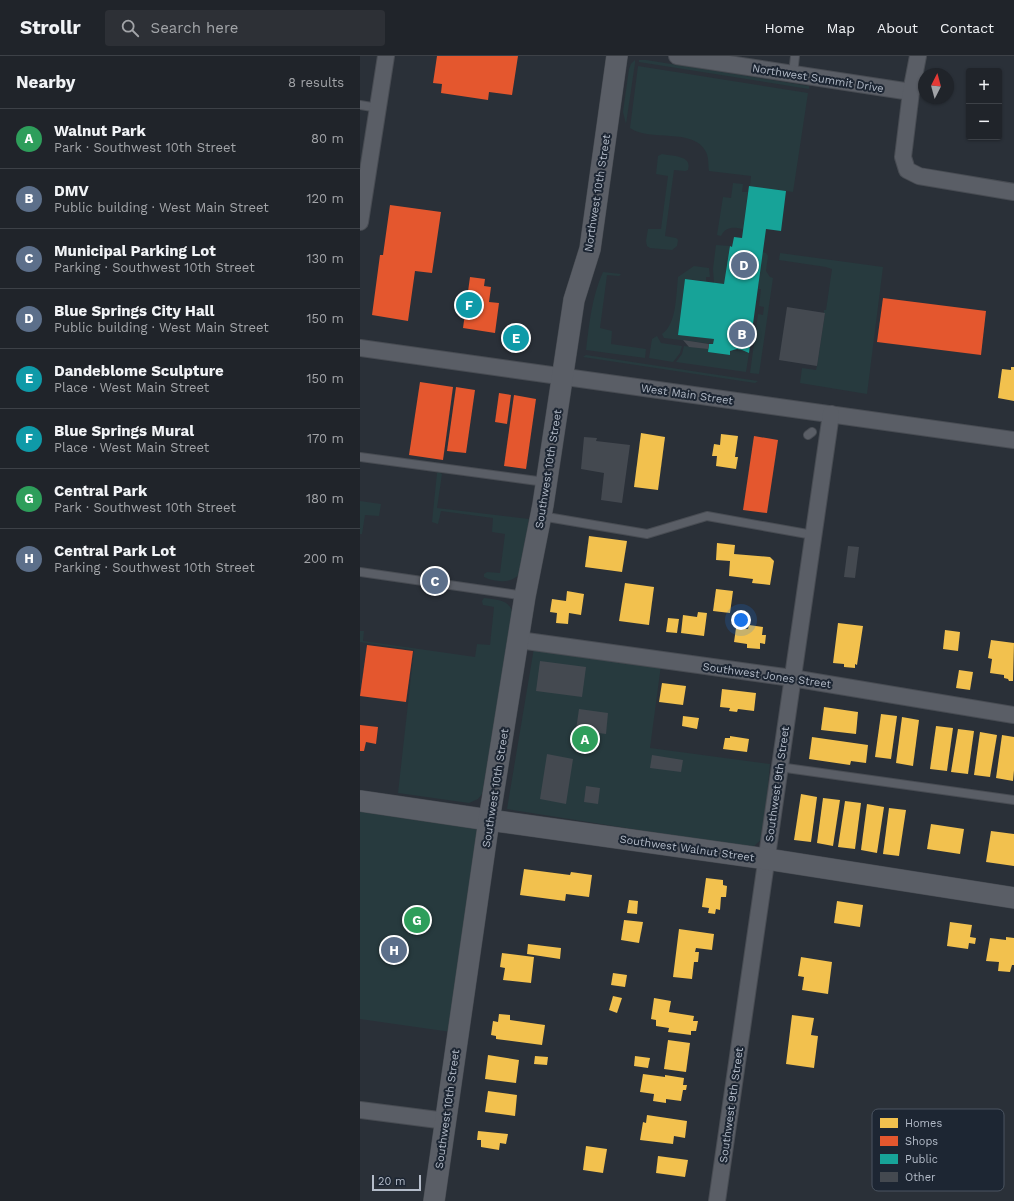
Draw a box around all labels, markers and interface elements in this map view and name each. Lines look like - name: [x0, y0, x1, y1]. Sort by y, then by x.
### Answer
- search box: [105, 10, 385, 46]
- text: Strollr: [20, 16, 81, 39]
- icon: search: [119, 17, 141, 39]
- text: Search here: [151, 19, 239, 37]
- text: Home: [764, 20, 804, 36]
- text: Map: [826, 20, 855, 36]
- text: About: [877, 20, 918, 36]
- text: Contact: [940, 20, 994, 36]
- street label: Northwest Summit Drive: [751, 62, 885, 95]
- north arrow: [918, 68, 954, 104]
- map controls: [966, 68, 1002, 140]
- button: +: [966, 68, 1002, 104]
- text: Nearby: [16, 72, 75, 92]
- text: 8 results: [288, 75, 344, 90]
- button: −: [966, 104, 1002, 140]
- text: Walnut Park: [54, 122, 146, 140]
- text: A: [25, 131, 33, 146]
- text: 80 m: [311, 131, 344, 146]
- street label: Northwest 10th Street: [582, 133, 613, 253]
- text: Park · Southwest 10th Street: [54, 140, 236, 155]
- text: DMV: [54, 182, 89, 200]
- text: B: [25, 191, 33, 206]
- text: 120 m: [306, 191, 344, 206]
- text: Public building · West Main Street: [54, 200, 269, 215]
- text: Municipal Parking Lot: [54, 242, 216, 260]
- pin: D: [731, 250, 757, 280]
- text: C: [25, 251, 33, 266]
- text: 130 m: [306, 251, 344, 266]
- text: Parking · Southwest 10th Street: [54, 260, 255, 275]
- pin: F: [456, 290, 482, 320]
- text: Blue Springs City Hall: [54, 302, 214, 320]
- text: D: [24, 311, 34, 326]
- text: 150 m: [306, 311, 344, 326]
- pin: B: [729, 319, 755, 349]
- text: Public building · West Main Street: [54, 320, 269, 335]
- pin: E: [503, 323, 529, 353]
- text: Dandeblome Sculpture: [54, 362, 224, 380]
- text: E: [25, 371, 33, 386]
- text: 150 m: [306, 371, 344, 386]
- text: Place · West Main Street: [54, 380, 209, 395]
- street label: West Main Street: [640, 382, 734, 407]
- street label: Southwest 10th Street: [533, 408, 564, 530]
- text: Blue Springs Mural: [54, 422, 194, 440]
- text: F: [25, 431, 33, 446]
- text: 170 m: [307, 431, 344, 446]
- text: Place · West Main Street: [54, 440, 209, 455]
- text: Central Park: [54, 482, 147, 500]
- text: G: [24, 491, 34, 506]
- text: 180 m: [306, 491, 344, 506]
- text: Park · Southwest 10th Street: [54, 500, 236, 515]
- text: Central Park Lot: [54, 542, 176, 560]
- text: H: [24, 551, 34, 566]
- text: 200 m: [303, 551, 344, 566]
- text: Parking · Southwest 10th Street: [54, 560, 255, 575]
- pin: C: [422, 566, 448, 596]
- your location: [731, 610, 751, 630]
- street label: Southwest Jones Street: [702, 660, 832, 691]
- pin: A: [572, 724, 598, 754]
- street label: Southwest 9th Street: [763, 725, 792, 843]
- street label: Southwest 10th Street: [480, 727, 511, 849]
- street label: Southwest Walnut Street: [619, 833, 755, 864]
- pin: G: [404, 905, 430, 935]
- pin: H: [381, 935, 407, 965]
- street label: Southwest 9th Street: [717, 1046, 746, 1164]
- street label: Southwest 10th Street: [433, 1048, 462, 1170]
- legend: [872, 1109, 1004, 1191]
- text: Homes: [905, 1117, 942, 1130]
- text: Shops: [905, 1135, 938, 1148]
- text: Public: [905, 1153, 938, 1166]
- text: Other: [905, 1171, 936, 1184]
- scale bar: [372, 1173, 421, 1192]
- text: 20 m: [378, 1175, 406, 1188]

